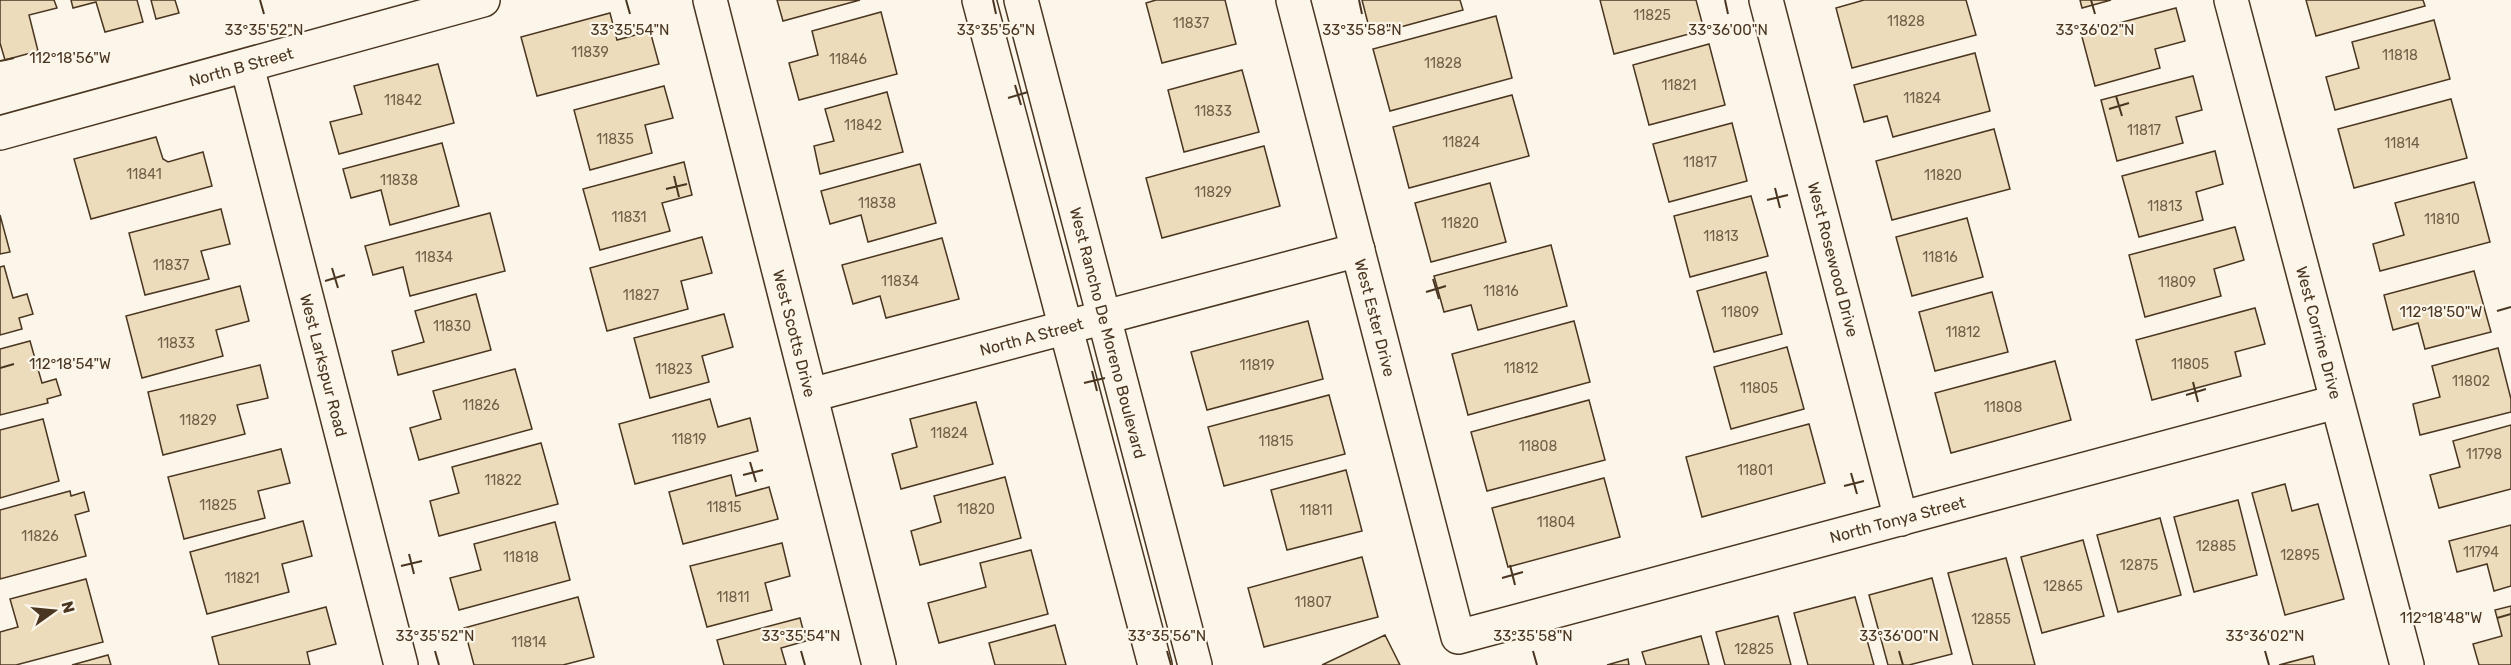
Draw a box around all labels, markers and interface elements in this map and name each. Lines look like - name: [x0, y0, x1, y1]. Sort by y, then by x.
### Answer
- house number: 11825: [1633, 7, 1671, 24]
- house number: 11828: [1887, 13, 1925, 30]
- house number: 11837: [1173, 15, 1209, 32]
- text: 33°35'52"N: [225, 21, 303, 39]
- text: 33°35'54"N: [591, 21, 669, 39]
- text: 33°35'56"N: [957, 21, 1035, 39]
- text: 33°35'58"N: [1322, 21, 1402, 39]
- text: 33°36'00"N: [1688, 21, 1768, 39]
- text: 33°36'02"N: [2055, 21, 2135, 39]
- street label: North B Street: [187, 43, 295, 90]
- house number: 11839: [571, 44, 609, 61]
- house number: 11818: [2382, 47, 2418, 64]
- text: 112°18'56"W: [29, 49, 111, 67]
- house number: 11846: [829, 51, 867, 68]
- house number: 11828: [1424, 55, 1462, 72]
- house number: 11821: [1661, 77, 1697, 94]
- house number: 11824: [1903, 90, 1941, 107]
- house number: 11842: [384, 92, 422, 109]
- house number: 11833: [1194, 103, 1232, 120]
- house number: 11842: [844, 117, 882, 134]
- house number: 11817: [2127, 122, 2161, 139]
- house number: 11835: [596, 131, 634, 148]
- house number: 11824: [1442, 134, 1480, 151]
- house number: 11814: [2384, 135, 2420, 152]
- house number: 11817: [1683, 154, 1717, 171]
- house number: 11841: [126, 166, 162, 183]
- house number: 11820: [1924, 167, 1962, 184]
- house number: 11838: [380, 172, 418, 189]
- street label: West Rosewood Drive: [1804, 180, 1863, 339]
- house number: 11829: [1194, 184, 1232, 201]
- house number: 11838: [858, 195, 896, 212]
- house number: 11813: [2147, 198, 2183, 215]
- street label: West Rancho De Moreno Boulevard: [1066, 205, 1150, 460]
- house number: 11831: [611, 209, 647, 226]
- house number: 11810: [2424, 211, 2460, 228]
- house number: 11820: [1441, 215, 1479, 232]
- house number: 11813: [1703, 228, 1739, 245]
- house number: 11834: [415, 249, 453, 266]
- house number: 11816: [1922, 249, 1958, 266]
- house number: 11837: [153, 257, 189, 274]
- street label: West Ester Drive: [1351, 257, 1400, 379]
- street label: West Corrine Drive: [2292, 264, 2346, 401]
- street label: West Scotts Drive: [769, 268, 820, 399]
- house number: 11834: [881, 273, 919, 290]
- house number: 11809: [2158, 274, 2196, 291]
- house number: 11816: [1483, 283, 1519, 300]
- house number: 11827: [623, 287, 659, 304]
- street label: West Larkspur Road: [296, 292, 351, 439]
- text: 112°18'50"W: [2400, 303, 2482, 321]
- house number: 11809: [1721, 304, 1759, 321]
- street label: North A Street: [977, 314, 1085, 359]
- house number: 11830: [433, 318, 471, 335]
- house number: 11812: [1945, 324, 1981, 341]
- house number: 11833: [157, 335, 195, 352]
- text: 112°18'54"W: [29, 355, 111, 373]
- house number: 11805: [2171, 356, 2209, 373]
- house number: 11819: [1239, 357, 1275, 374]
- house number: 11812: [1503, 360, 1539, 377]
- house number: 11823: [655, 361, 693, 378]
- house number: 11802: [2452, 373, 2490, 390]
- house number: 11805: [1740, 380, 1778, 397]
- house number: 11826: [462, 397, 500, 414]
- house number: 11808: [1984, 399, 2022, 416]
- house number: 11829: [179, 412, 217, 429]
- house number: 11824: [930, 425, 968, 442]
- house number: 11819: [671, 431, 707, 448]
- house number: 11815: [1258, 433, 1294, 450]
- house number: 11808: [1519, 438, 1557, 455]
- house number: 11798: [2466, 446, 2502, 463]
- house number: 11801: [1737, 462, 1773, 479]
- house number: 11822: [484, 472, 522, 489]
- street label: North Tonya Street: [1827, 492, 1968, 547]
- house number: 11825: [199, 497, 237, 514]
- house number: 11815: [706, 499, 742, 516]
- house number: 11820: [957, 501, 995, 518]
- house number: 11811: [1300, 502, 1332, 519]
- house number: 11804: [1537, 514, 1576, 531]
- house number: 11826: [21, 528, 59, 545]
- house number: 12885: [2196, 538, 2236, 555]
- house number: 11794: [2463, 544, 2499, 561]
- house number: 12895: [2280, 547, 2320, 564]
- house number: 11818: [503, 549, 539, 566]
- house number: 12875: [2120, 557, 2158, 574]
- house number: 11821: [224, 570, 260, 587]
- house number: 12865: [2043, 578, 2083, 595]
- north arrow: [24, 581, 84, 641]
- house number: 11811: [717, 589, 749, 606]
- house number: 11807: [1295, 594, 1331, 611]
- text: N: [57, 599, 79, 615]
- text: 112°18'48"W: [2400, 609, 2482, 627]
- house number: 12855: [1971, 611, 2011, 628]
- text: 33°35'52"N: [396, 627, 474, 645]
- text: 33°35'54"N: [762, 627, 840, 645]
- text: 33°35'56"N: [1128, 627, 1206, 645]
- text: 33°35'58"N: [1493, 627, 1573, 645]
- text: 33°36'00"N: [1859, 627, 1939, 645]
- text: 33°36'02"N: [2225, 627, 2305, 645]
- house number: 11814: [511, 634, 547, 651]
- house number: 12825: [1734, 641, 1774, 658]

